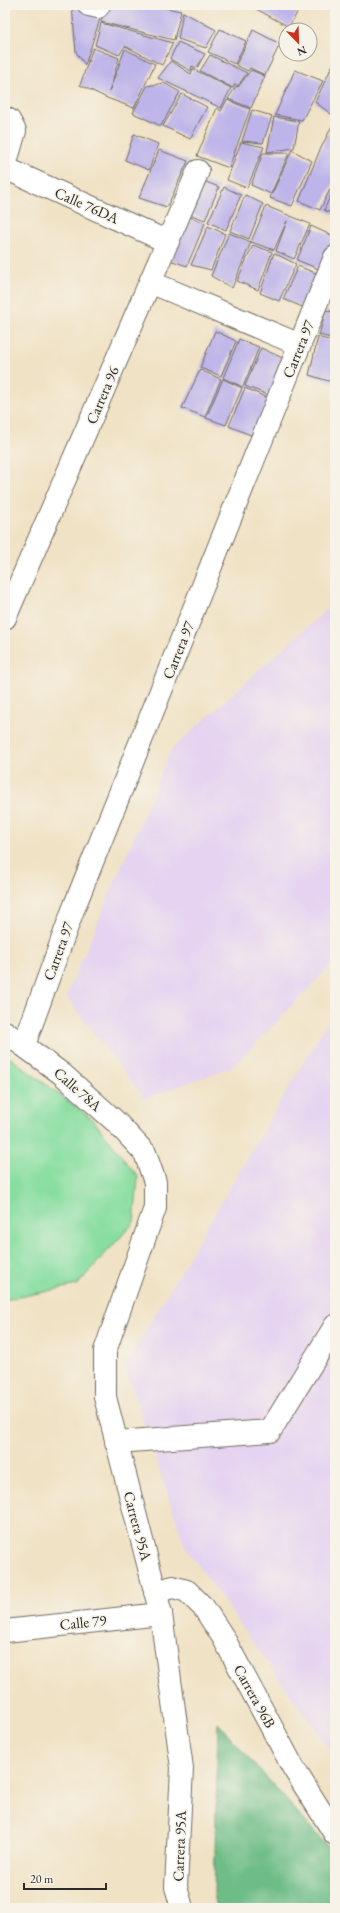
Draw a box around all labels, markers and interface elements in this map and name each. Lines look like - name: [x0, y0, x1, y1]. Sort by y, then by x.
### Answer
- north arrow: [278, 22, 318, 62]
- text: N: [295, 43, 309, 59]
- street label: Calle 76DA: [52, 182, 123, 228]
- street label: Carrera 97: [278, 316, 319, 381]
- street label: Carrera 96: [81, 363, 123, 427]
- street label: Carrera 97: [158, 617, 199, 682]
- street label: Carrera 97: [39, 918, 78, 983]
- street label: Calle 78A: [50, 1063, 106, 1115]
- street label: Carrera 95A: [120, 1489, 157, 1563]
- street label: Calle 79: [59, 1610, 107, 1634]
- street label: Carrera 96B: [230, 1661, 280, 1731]
- street label: Carrera 95A: [168, 1809, 190, 1882]
- scale bar: [24, 1865, 106, 1891]
- text: 20 m: [30, 1871, 54, 1887]

